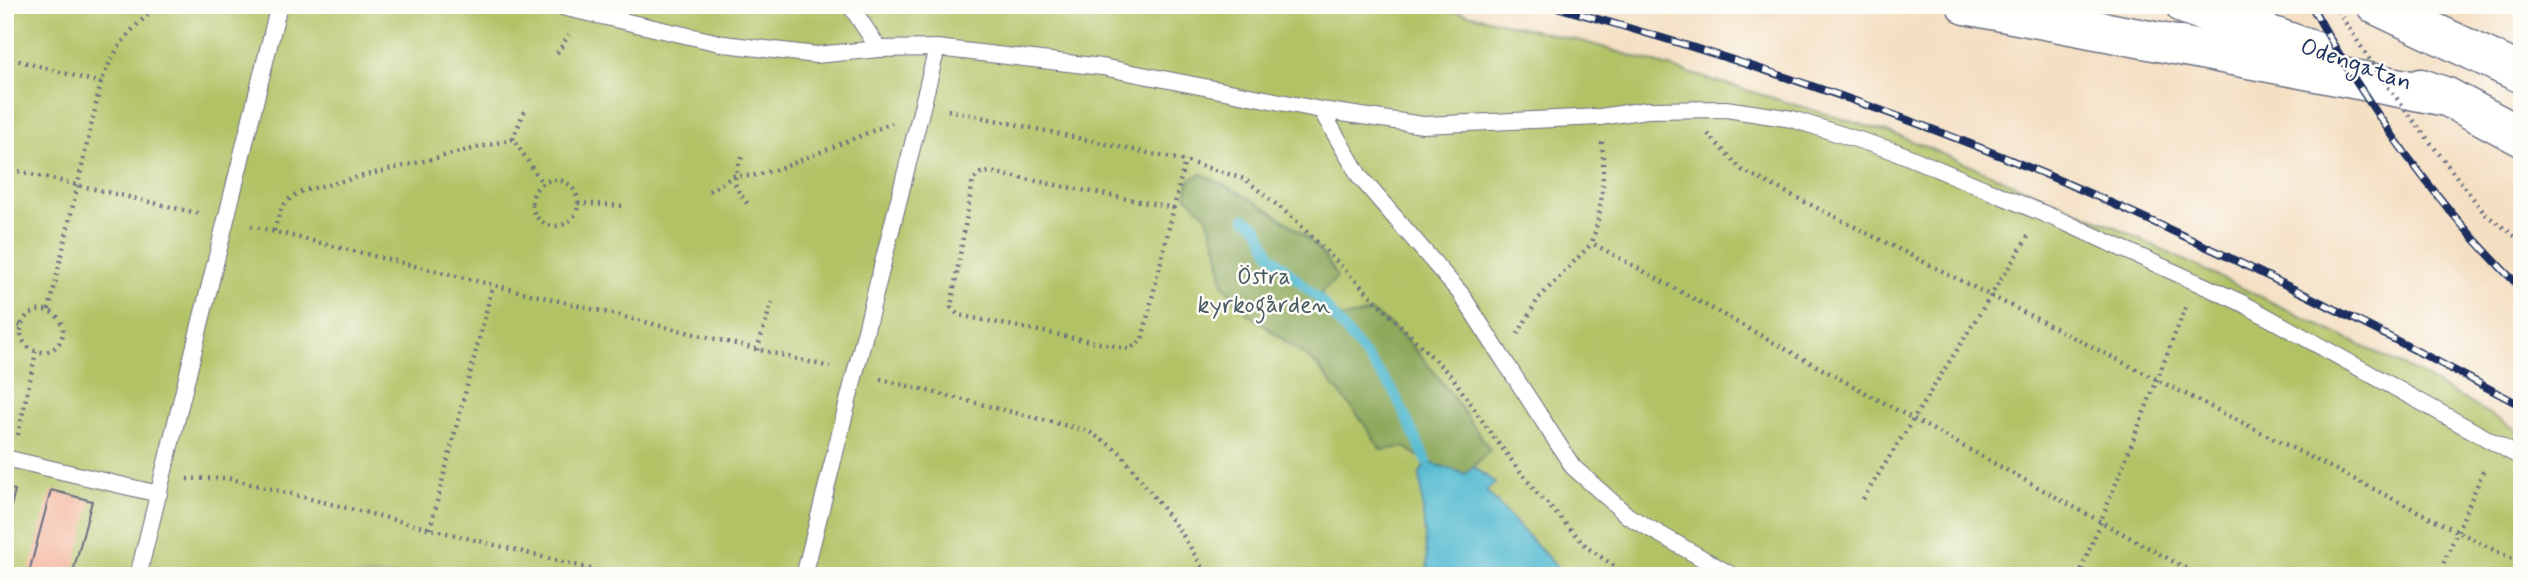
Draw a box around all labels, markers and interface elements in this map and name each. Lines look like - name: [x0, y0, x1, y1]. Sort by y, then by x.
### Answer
- street label: Odengatan: [2295, 31, 2416, 100]
- park label: Östra kyrkogården: [1197, 262, 1331, 324]

